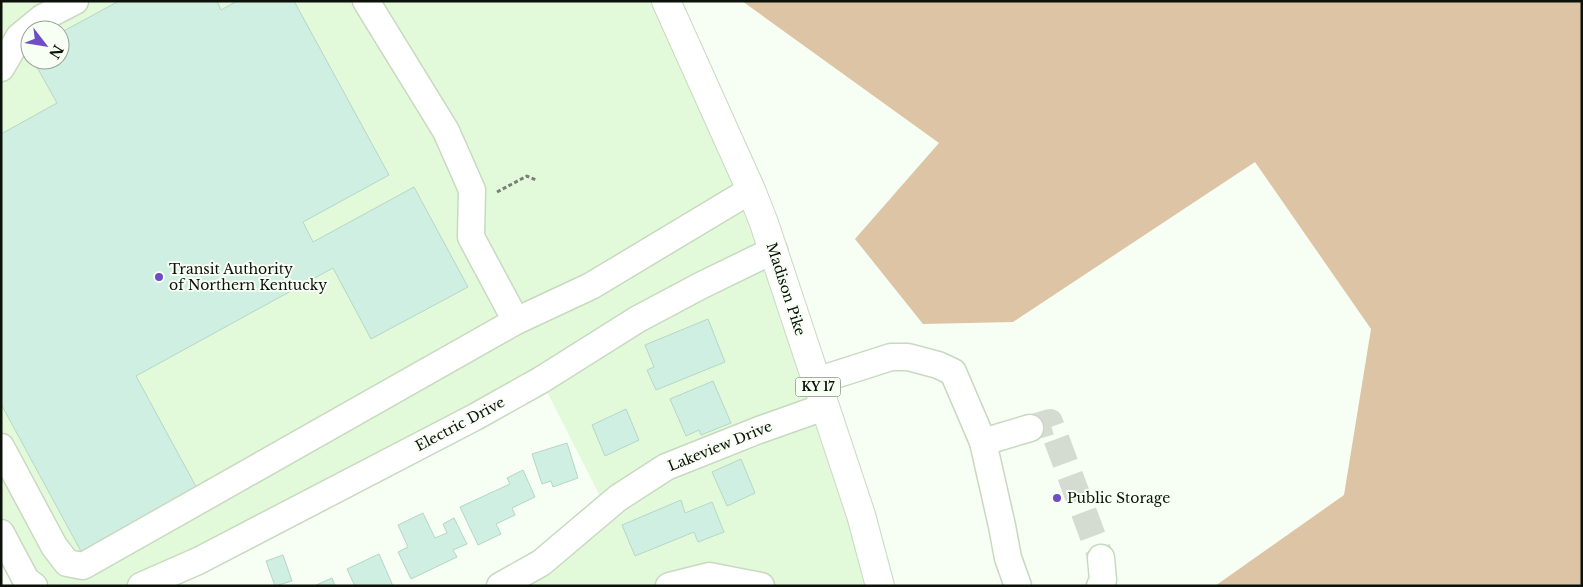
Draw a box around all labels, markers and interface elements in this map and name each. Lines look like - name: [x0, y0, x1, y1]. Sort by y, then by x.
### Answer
- north arrow: [20, 20, 70, 70]
- text: N: [45, 41, 67, 62]
- street label: Madison Pike: [762, 240, 810, 338]
- place label: Transit Authority of Northern Kentucky: [169, 260, 327, 294]
- marker: Transit Authority of Northern Kentucky: [153, 271, 165, 283]
- road number: KY 17: [796, 378, 840, 397]
- street label: Electric Drive: [412, 393, 508, 455]
- street label: Lakeview Drive: [665, 417, 775, 475]
- place label: Public Storage: [1067, 489, 1170, 507]
- marker: Public Storage: [1051, 492, 1063, 504]

